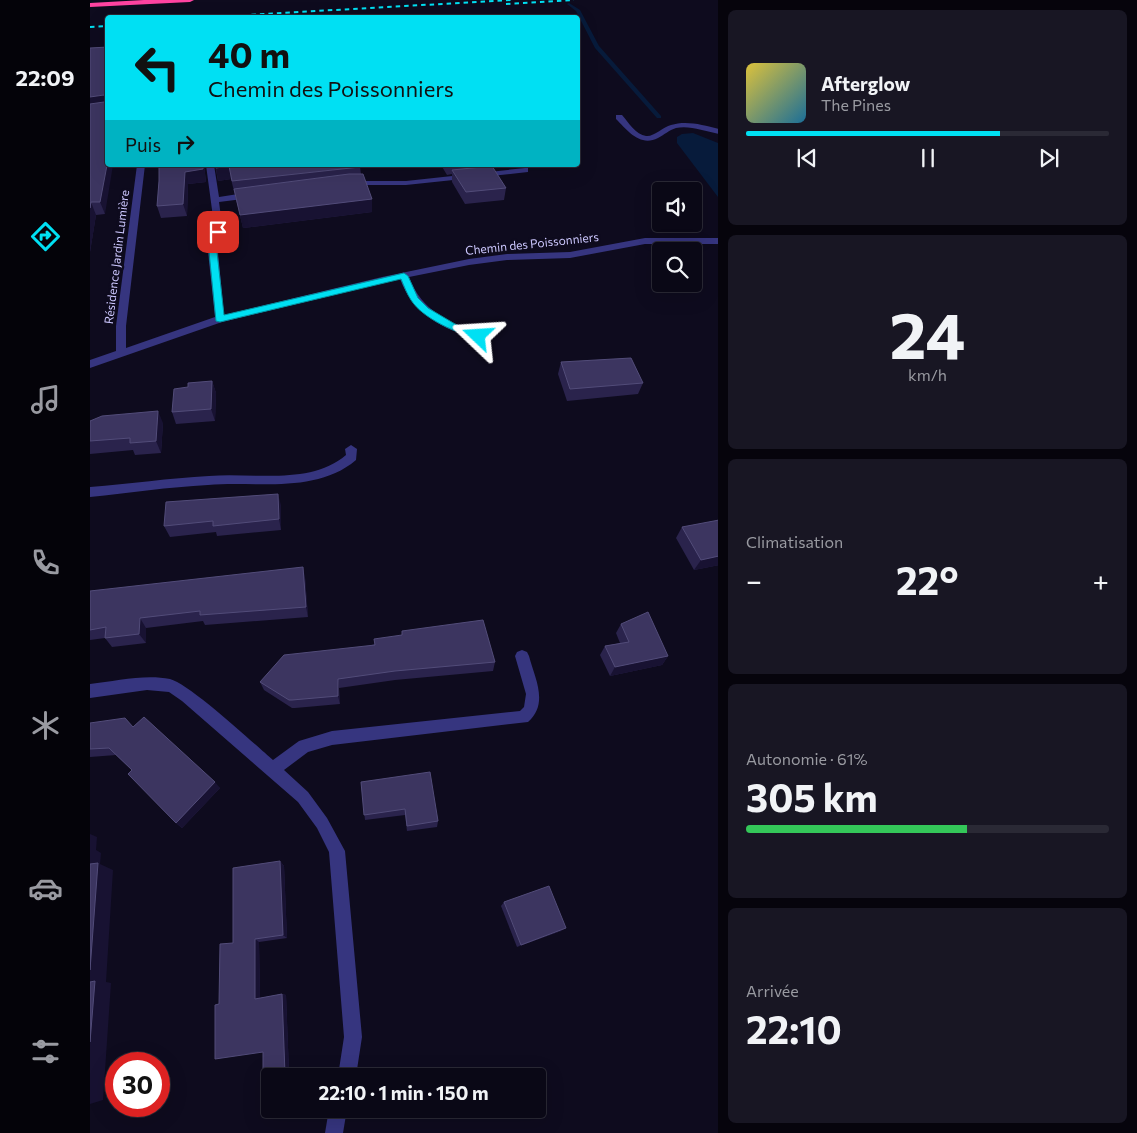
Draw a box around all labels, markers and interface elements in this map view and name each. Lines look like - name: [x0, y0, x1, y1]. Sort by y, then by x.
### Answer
- text: 40 m: [208, 32, 290, 75]
- icon: left: [125, 35, 190, 100]
- text: 22:09: [15, 64, 75, 91]
- text: Afterglow: [821, 72, 910, 95]
- text: Chemin des Poissonniers: [208, 75, 454, 102]
- text: The Pines: [821, 95, 891, 114]
- icon: right: [171, 130, 199, 158]
- text: Puis: [125, 133, 161, 156]
- icon: previous: [793, 144, 821, 172]
- icon: pause: [914, 144, 942, 172]
- icon: next: [1035, 144, 1063, 172]
- map controls: [652, 182, 702, 292]
- button: sound: [652, 182, 702, 232]
- street label: Résidence Jardin Lumière: [101, 189, 132, 325]
- pin: [197, 211, 239, 253]
- icon: arrive: [204, 218, 232, 246]
- icon: directions: [28, 219, 63, 254]
- street label: Chemin des Poissonniers: [465, 229, 599, 257]
- button: search: [652, 242, 702, 292]
- text: 24: [890, 293, 965, 372]
- position arrow: [451, 309, 503, 361]
- text: km/h: [908, 365, 947, 384]
- icon: music: [28, 382, 63, 417]
- text: Climatisation: [746, 532, 843, 551]
- icon: phone: [28, 545, 63, 580]
- text: 22°: [896, 556, 959, 603]
- text: −: [746, 563, 762, 597]
- text: +: [1093, 563, 1109, 597]
- icon: climate: [28, 708, 63, 743]
- text: Autonomie · 61%: [746, 749, 868, 768]
- text: 305 km: [746, 773, 878, 820]
- icon: car: [28, 871, 63, 906]
- text: Arrivée: [746, 981, 799, 1000]
- text: 22:10: [746, 1005, 842, 1052]
- icon: filters: [28, 1034, 63, 1069]
- speed limit sign: 30: [105, 1052, 170, 1117]
- text: 22:10 · 1 min · 150 m: [318, 1081, 489, 1104]

